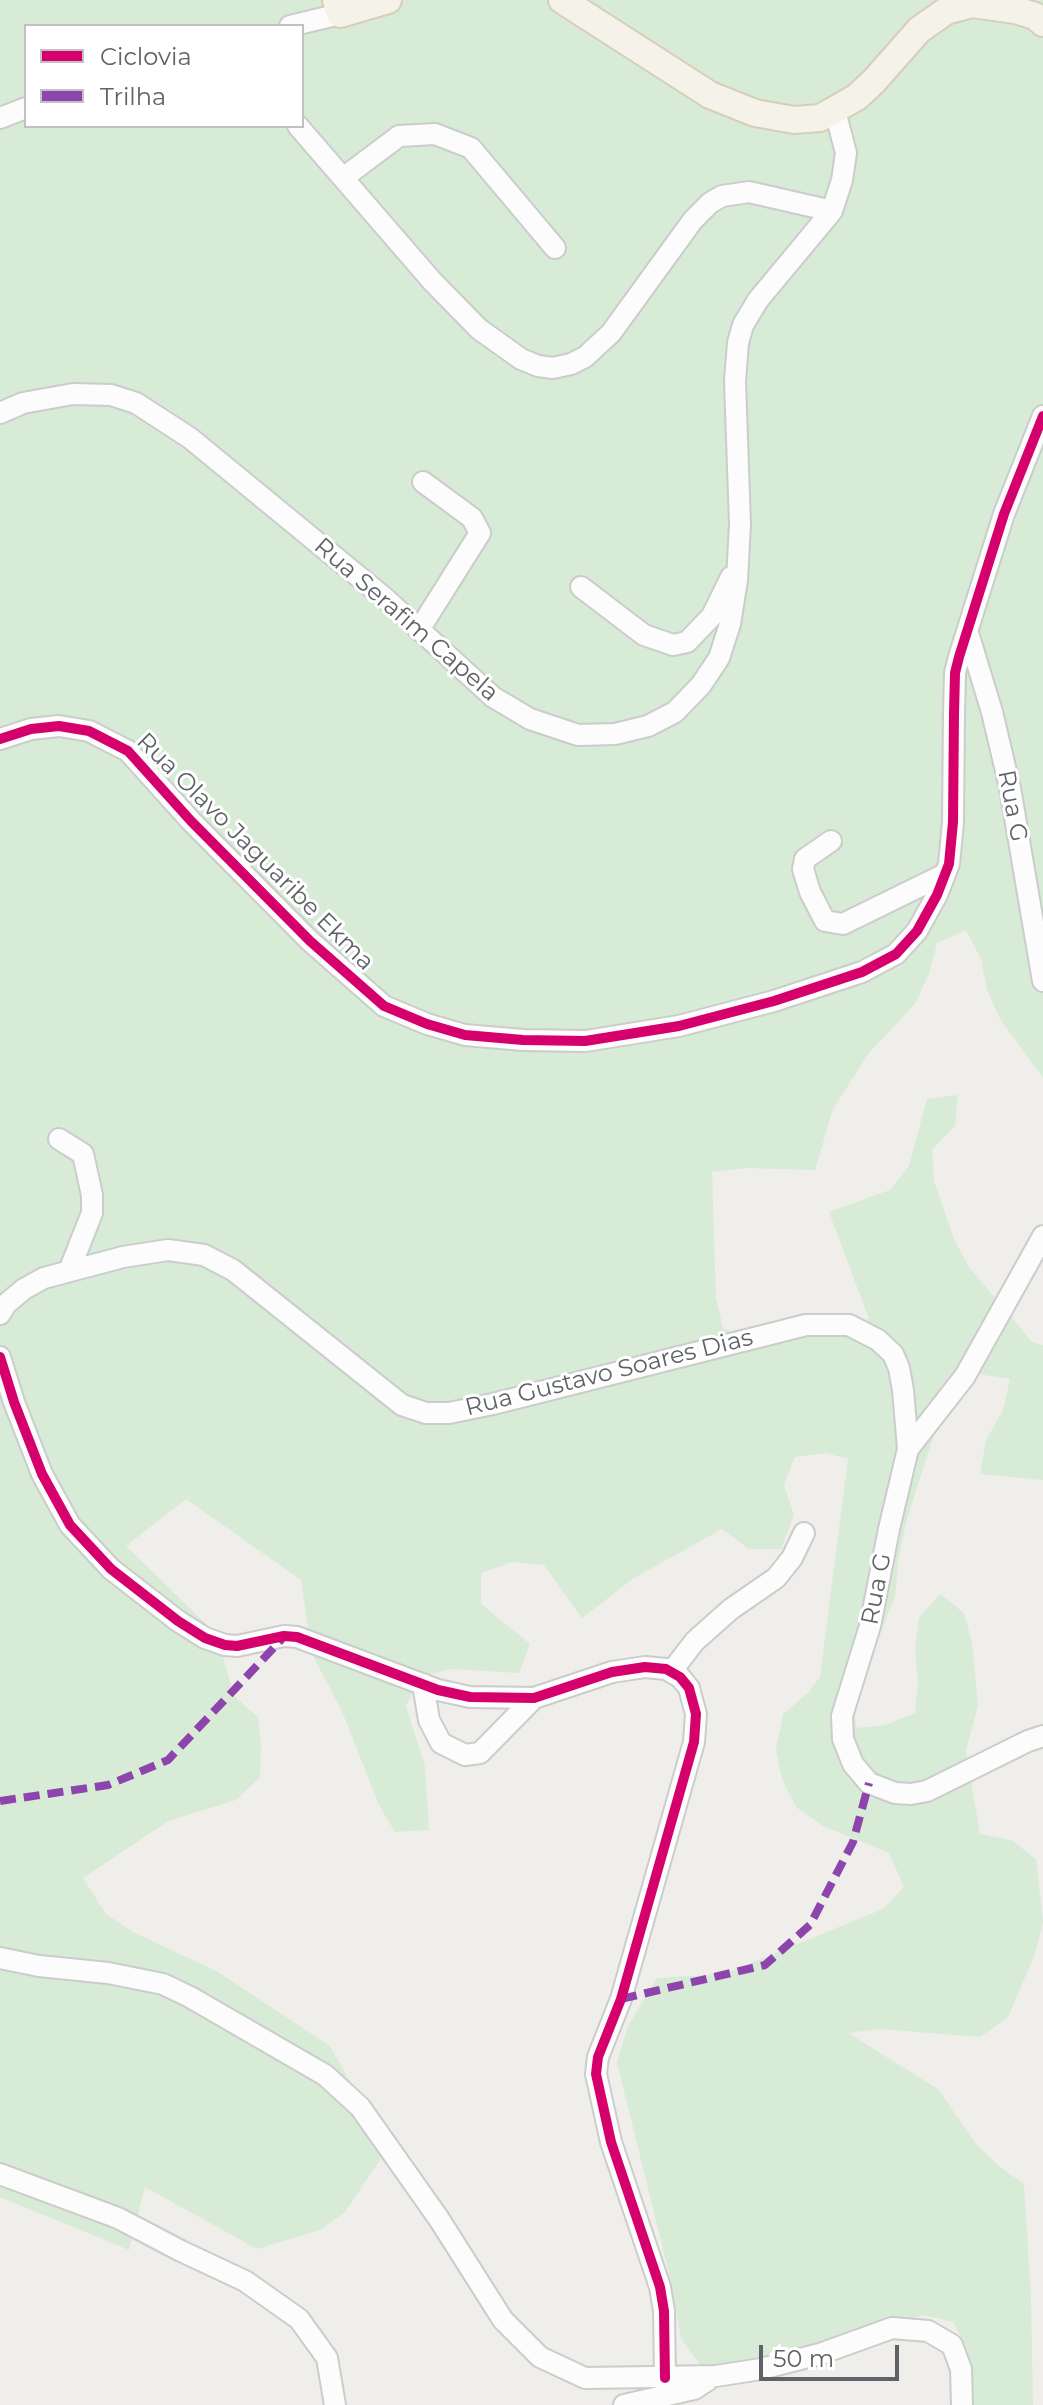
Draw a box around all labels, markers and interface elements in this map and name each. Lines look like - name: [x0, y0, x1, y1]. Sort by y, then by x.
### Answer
- legend: [24, 24, 304, 128]
- text: Ciclovia: [100, 42, 192, 71]
- text: Trilha: [100, 82, 166, 111]
- street label: Rua Serafim Capela: [308, 532, 504, 708]
- street label: Rua Olavo Jaguaribe Ekma: [130, 727, 380, 977]
- street label: Rua G: [991, 768, 1033, 844]
- street label: Rua Gustavo Soares Dias: [462, 1323, 756, 1423]
- street label: Rua G: [856, 1551, 898, 1627]
- scale bar: [763, 2329, 903, 2379]
- text: 50 m: [773, 2344, 834, 2373]

